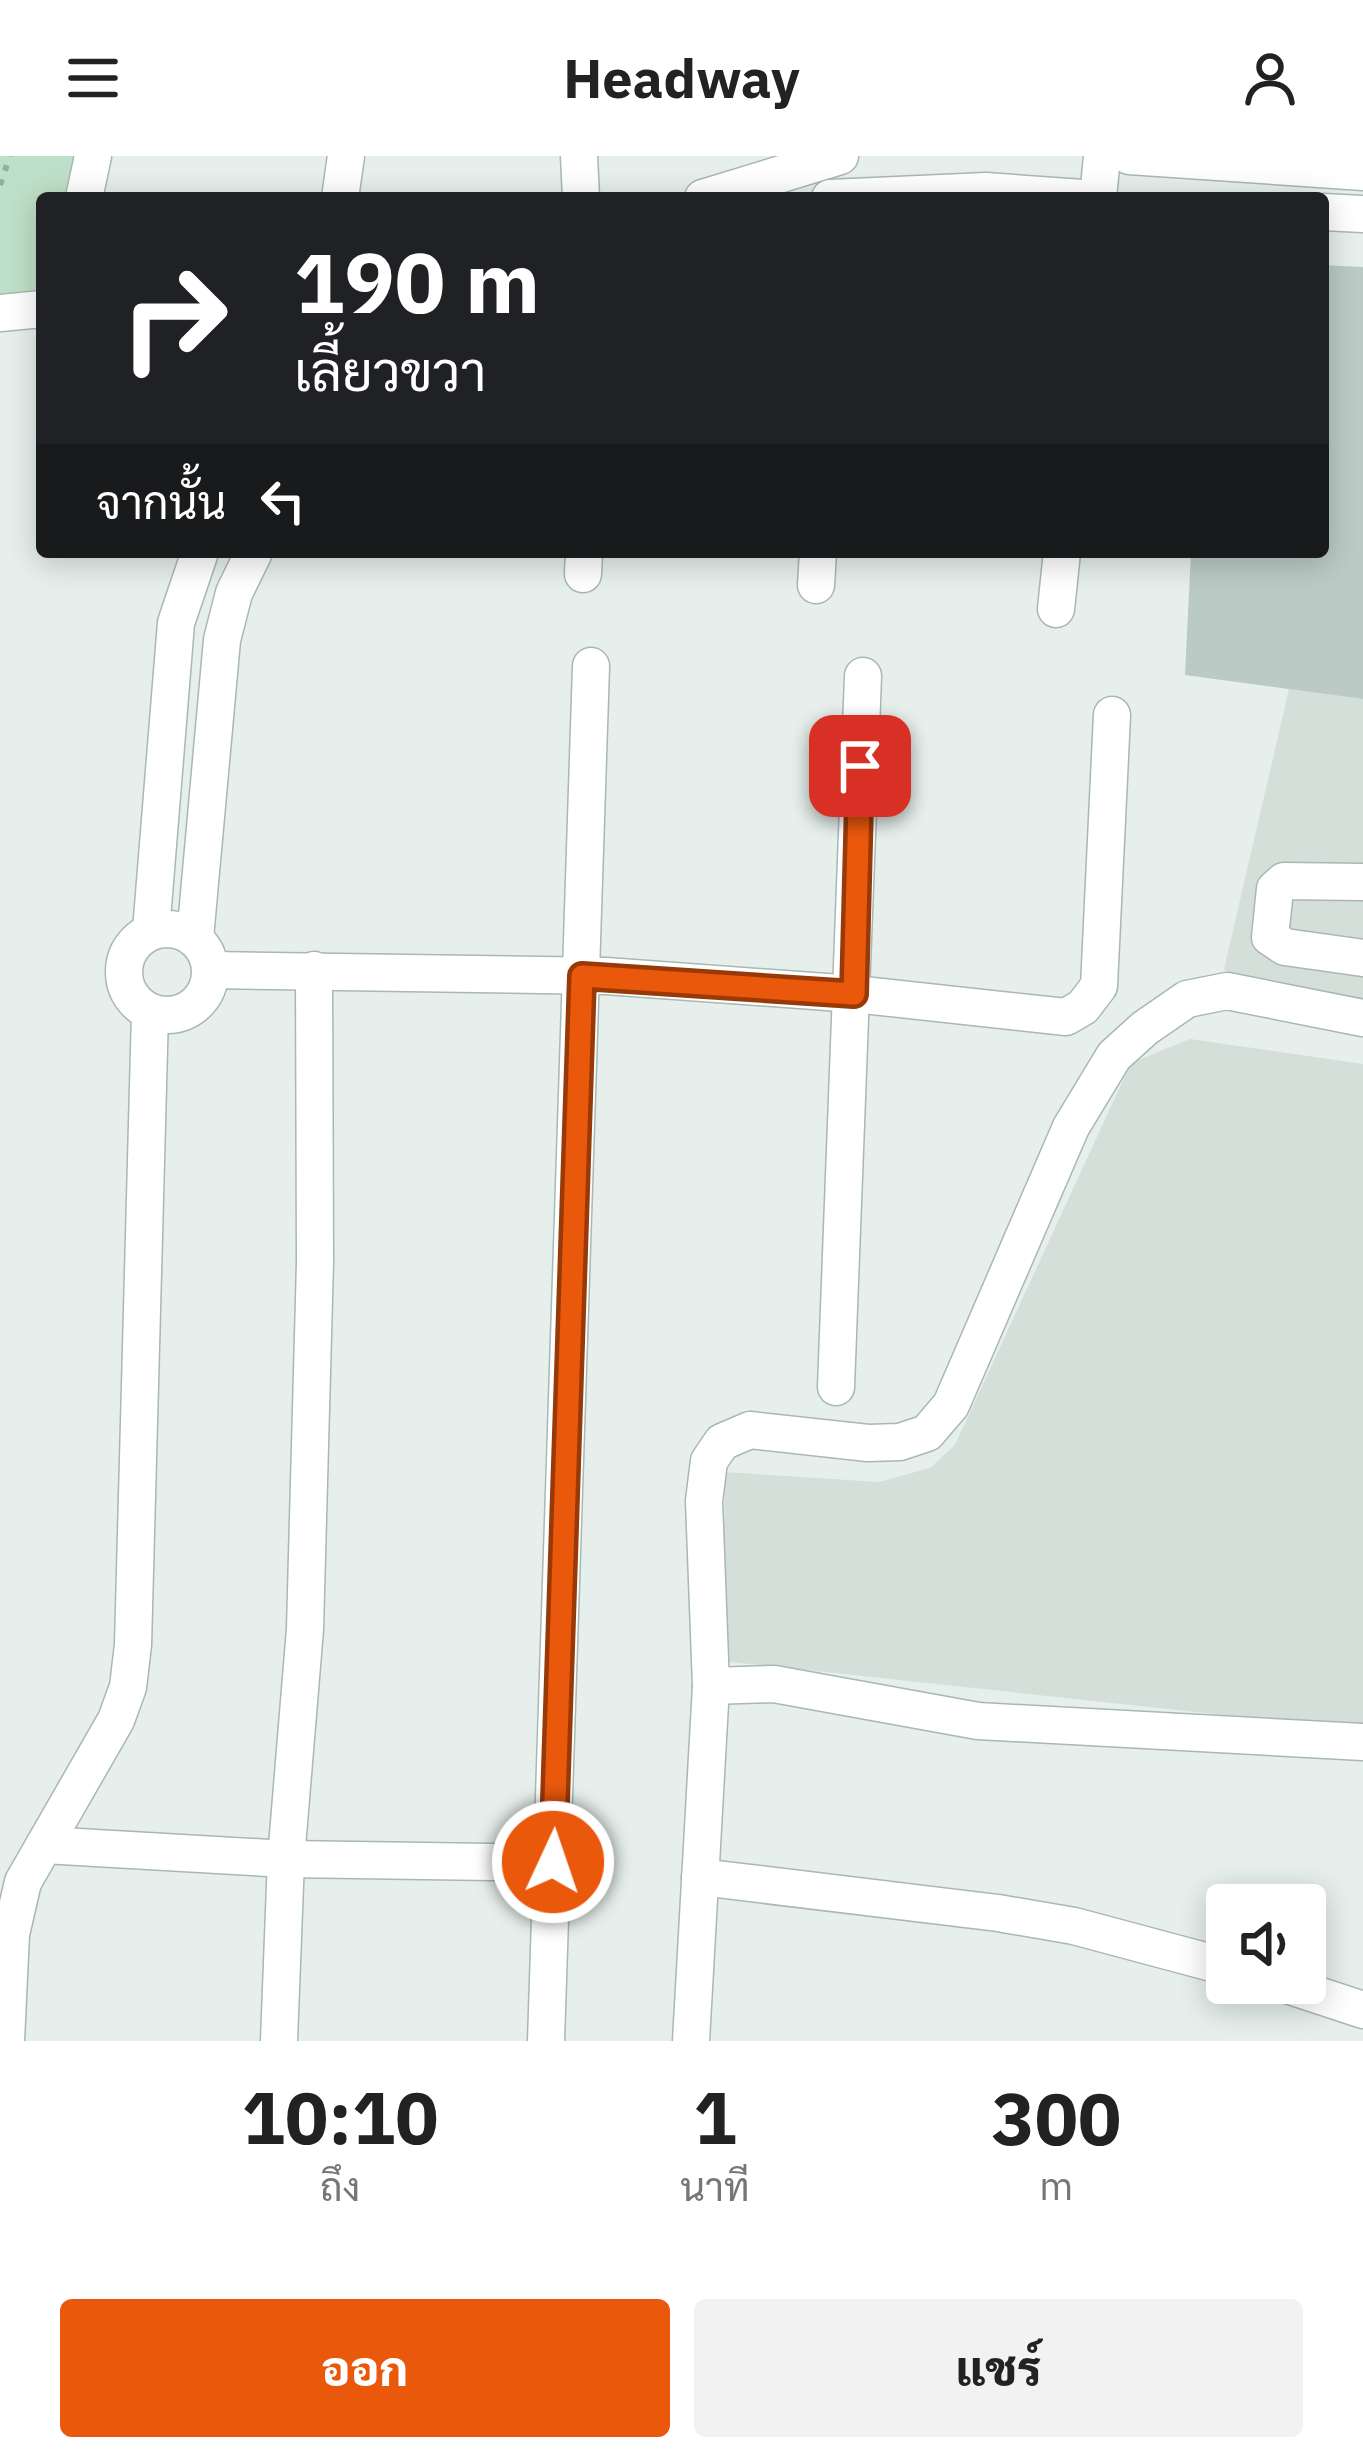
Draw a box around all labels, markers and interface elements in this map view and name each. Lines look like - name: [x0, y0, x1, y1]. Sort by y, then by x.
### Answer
- text: Headway: [563, 43, 800, 113]
- icon: menu: [60, 45, 126, 111]
- icon: person: [1237, 45, 1303, 111]
- text: 190 m: [294, 227, 540, 336]
- icon: right: [96, 240, 252, 396]
- text: เลี้ยวขวา: [294, 336, 487, 406]
- icon: left: [250, 468, 316, 534]
- text: จากนั้น: [96, 473, 226, 531]
- pin: [809, 715, 911, 817]
- icon: arrive: [827, 733, 893, 799]
- position arrow: [490, 1799, 616, 1925]
- map controls: [1206, 1884, 1326, 2004]
- button: sound: [1206, 1884, 1326, 2004]
- text: 10:10: [242, 2070, 438, 2164]
- text: 1: [693, 2070, 737, 2164]
- text: 300: [992, 2071, 1121, 2165]
- text: m: [1039, 2160, 1073, 2211]
- text: ถึง: [320, 2161, 360, 2212]
- text: นาที: [680, 2161, 750, 2212]
- button: ออก: [60, 2299, 670, 2437]
- button: แชร์: [694, 2299, 1303, 2437]

